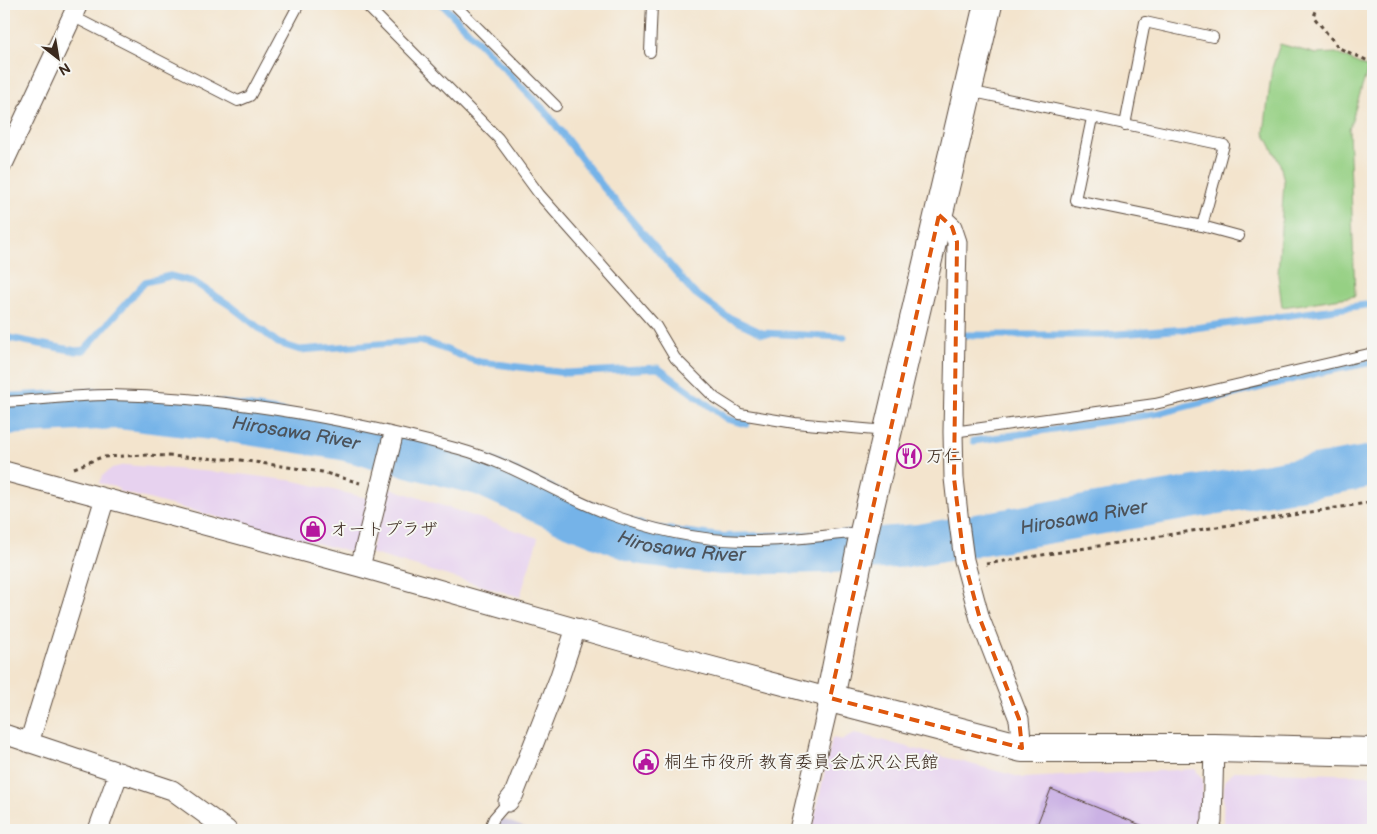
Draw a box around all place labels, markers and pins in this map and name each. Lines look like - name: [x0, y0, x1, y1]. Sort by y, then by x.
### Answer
- restaurant icon: 万仁: [896, 443, 922, 469]
- place label: 万仁: [926, 446, 962, 467]
- shop icon: オートプラザ: [300, 516, 326, 542]
- place label: オートプラザ: [330, 519, 438, 540]
- public building icon: 桐生市役所 教育委員会広沢公民館: [633, 749, 659, 775]
- place label: 桐生市役所 教育委員会広沢公民館: [664, 752, 939, 773]

